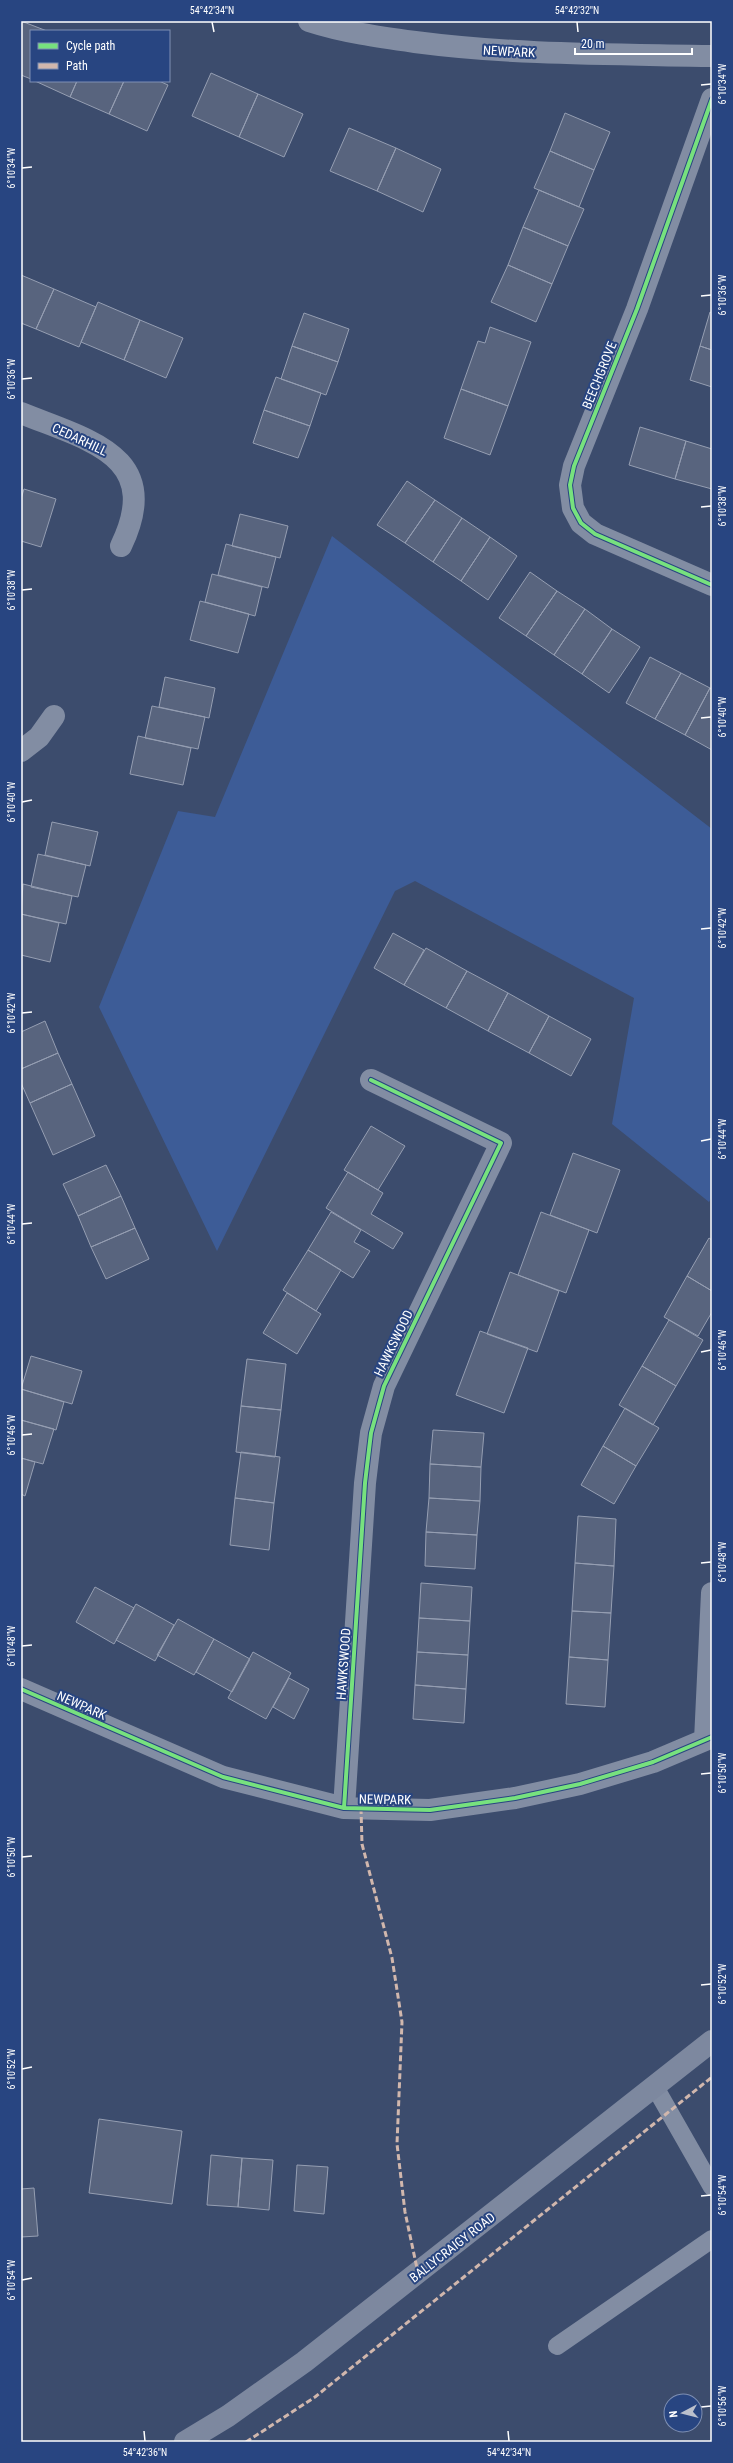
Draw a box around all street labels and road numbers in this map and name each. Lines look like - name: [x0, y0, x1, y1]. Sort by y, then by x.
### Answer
- street label: NEWPARK: [482, 43, 536, 60]
- street label: BEECHGROVE: [579, 339, 620, 411]
- street label: CEDARHILL: [50, 420, 110, 459]
- street label: HAWKSWOOD: [371, 1308, 416, 1379]
- street label: HAWKSWOOD: [334, 1628, 353, 1700]
- street label: NEWPARK: [55, 1688, 110, 1723]
- street label: NEWPARK: [359, 1792, 412, 1807]
- street label: BALLYCRAIGY ROAD: [407, 2209, 498, 2285]

